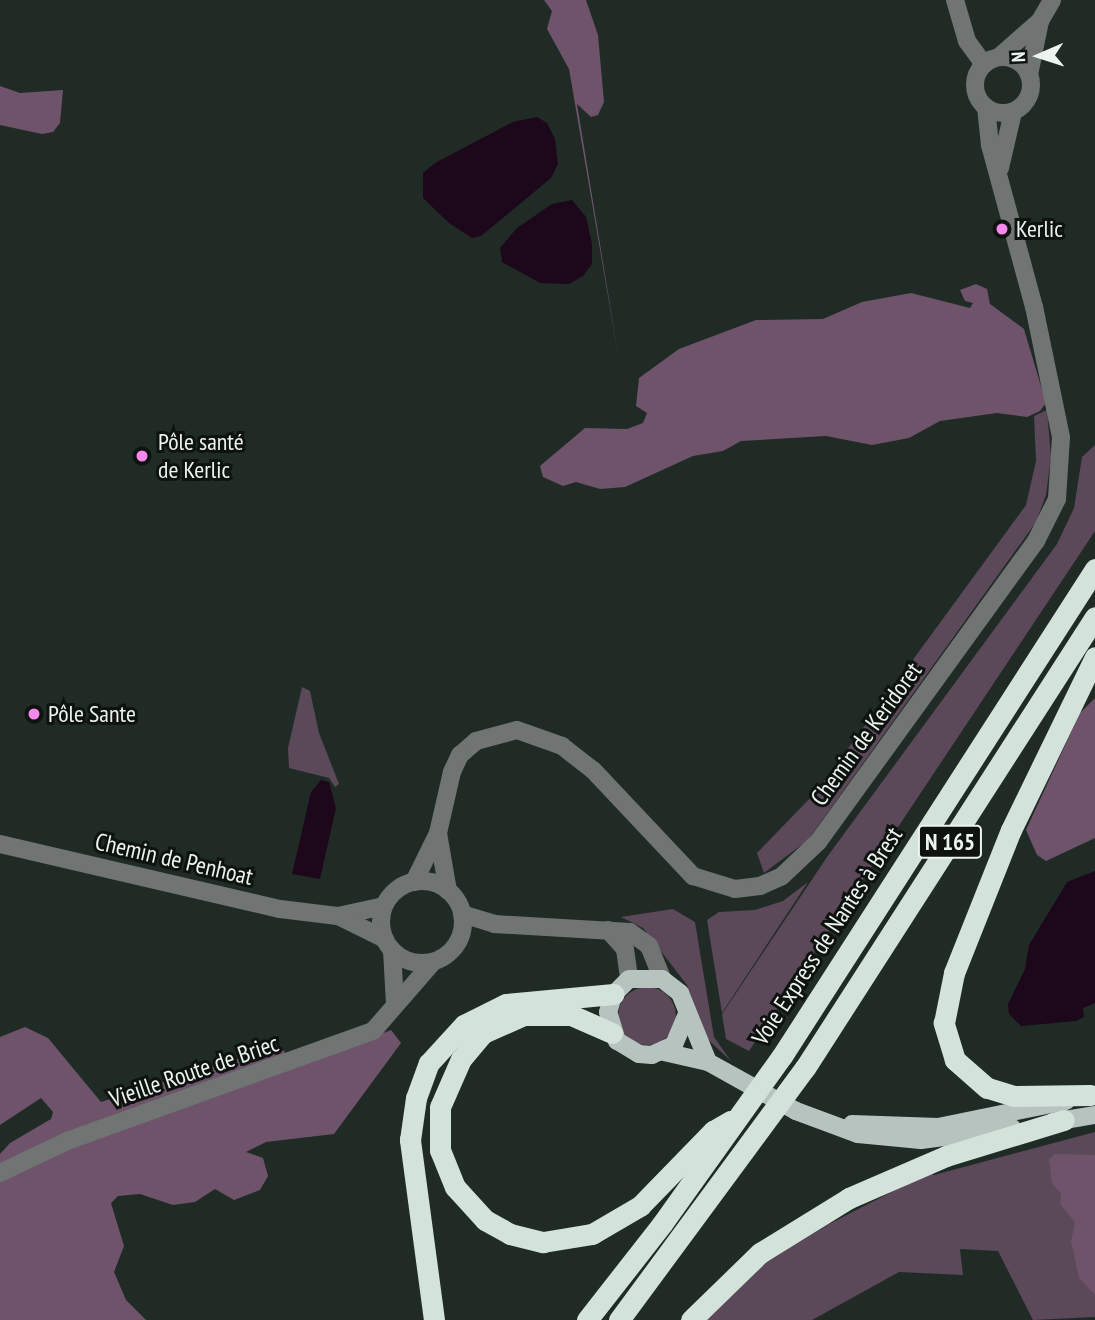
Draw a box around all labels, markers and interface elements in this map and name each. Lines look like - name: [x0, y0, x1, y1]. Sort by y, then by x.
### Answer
- north arrow: [1004, 21, 1074, 91]
- text: N: [1006, 51, 1030, 63]
- place label: Kerlic: [1016, 215, 1063, 243]
- marker: Kerlic: [994, 221, 1010, 237]
- place label: Pôle santé de Kerlic: [158, 428, 244, 484]
- marker: Pôle santé de Kerlic: [132, 446, 152, 466]
- street label: Chemin de Keridoret: [804, 657, 928, 811]
- place label: Pôle Sante: [48, 700, 136, 728]
- marker: Pôle Sante: [26, 706, 42, 722]
- street label: Voie Express de Nantes à Brest: [746, 822, 908, 1050]
- road number: N 165: [917, 822, 983, 862]
- street label: Chemin de Penhoat: [92, 827, 256, 891]
- street label: Vieille Route de Briec: [106, 1029, 282, 1113]

